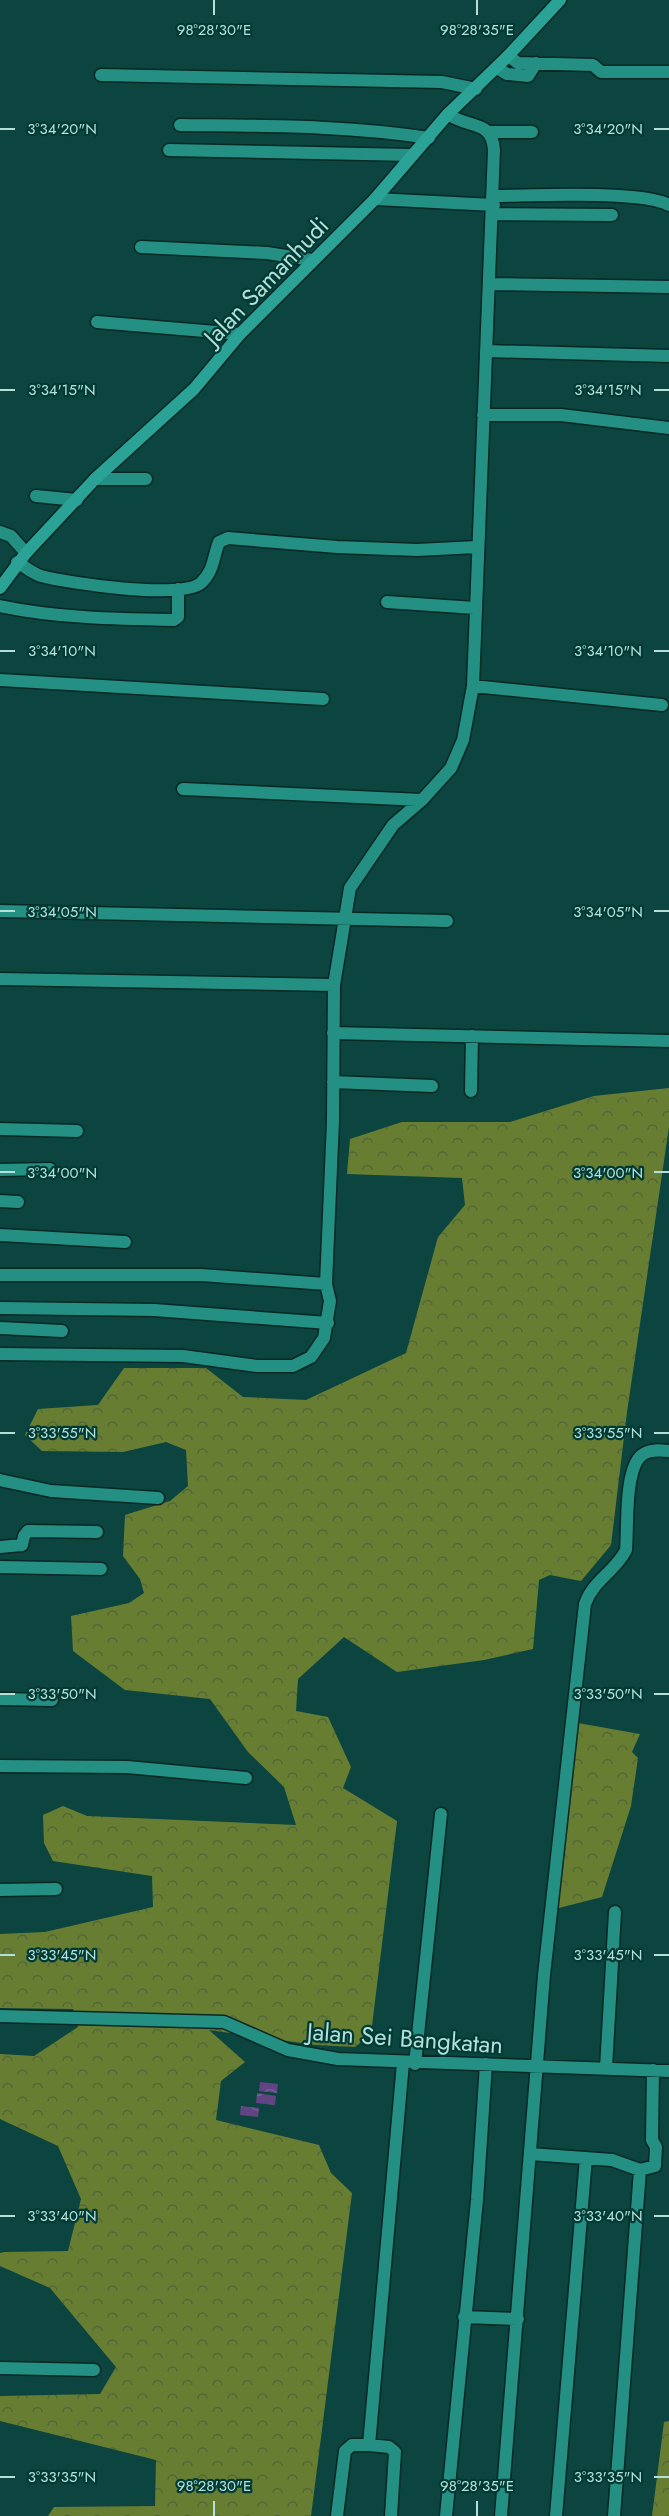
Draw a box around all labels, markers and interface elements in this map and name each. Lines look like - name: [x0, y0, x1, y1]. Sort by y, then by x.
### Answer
- text: 98°28'30"E: [177, 19, 251, 41]
- text: 98°28'35"E: [440, 19, 514, 41]
- text: 3°34'20"N: [27, 118, 97, 140]
- text: 3°34'20"N: [573, 118, 643, 140]
- street label: Jalan Samanhudi: [193, 209, 337, 355]
- text: 3°34'15"N: [28, 379, 96, 401]
- text: 3°34'15"N: [574, 379, 642, 401]
- text: 3°34'10"N: [28, 640, 96, 662]
- text: 3°34'10"N: [574, 640, 642, 662]
- text: 3°34'05"N: [27, 901, 97, 923]
- text: 3°34'05"N: [573, 901, 643, 923]
- text: 3°34'00"N: [27, 1162, 97, 1184]
- text: 3°34'00"N: [573, 1162, 643, 1184]
- text: 3°33'55"N: [28, 1422, 96, 1444]
- text: 3°33'55"N: [574, 1422, 642, 1444]
- text: 3°33'50"N: [27, 1683, 97, 1705]
- text: 3°33'50"N: [573, 1683, 643, 1705]
- text: 3°33'45"N: [28, 1944, 96, 1966]
- text: 3°33'45"N: [574, 1944, 642, 1966]
- street label: Jalan Sei Bangkatan: [303, 2013, 504, 2062]
- text: 3°33'40"N: [27, 2205, 97, 2227]
- text: 3°33'40"N: [573, 2205, 643, 2227]
- text: 3°33'35"N: [28, 2466, 96, 2488]
- text: 3°33'35"N: [574, 2466, 642, 2488]
- text: 98°28'30"E: [177, 2475, 251, 2497]
- text: 98°28'35"E: [440, 2475, 514, 2497]

